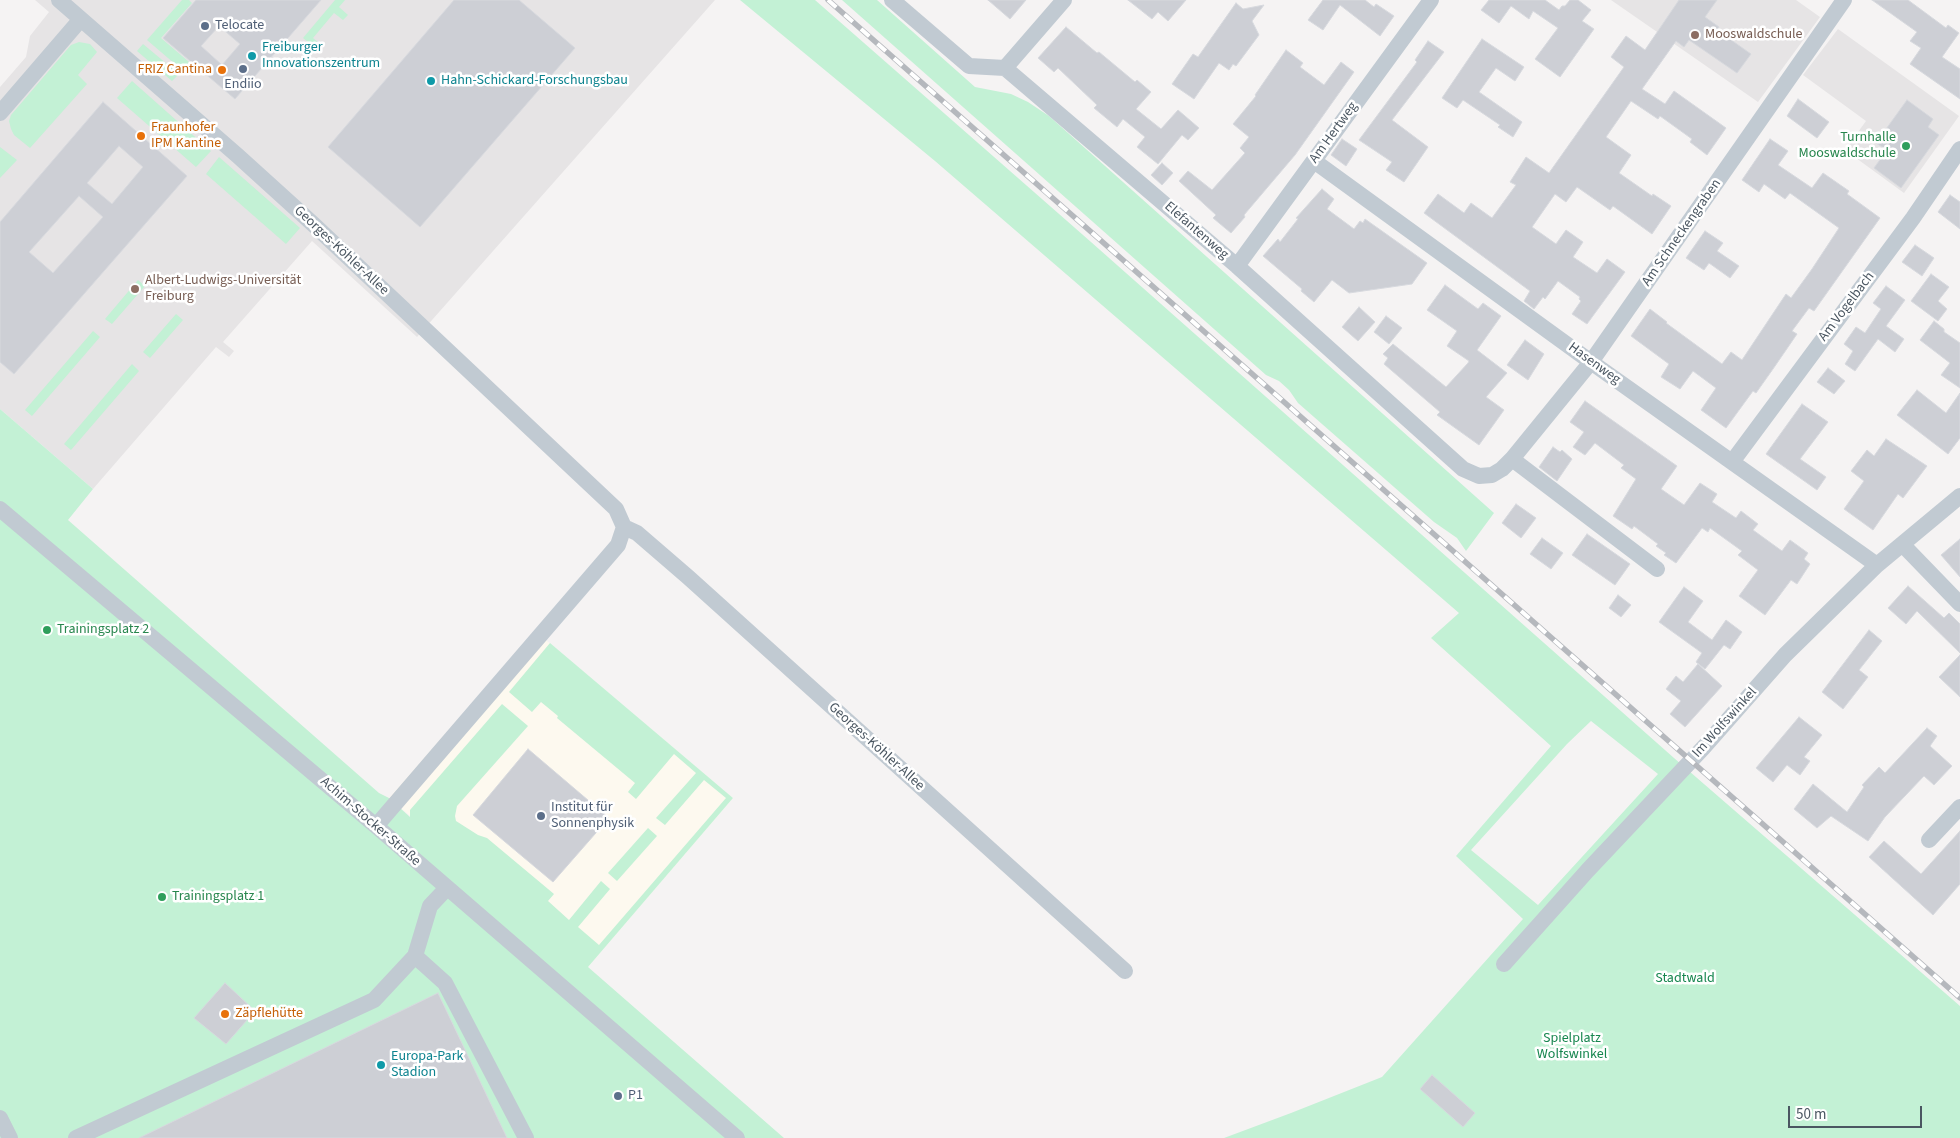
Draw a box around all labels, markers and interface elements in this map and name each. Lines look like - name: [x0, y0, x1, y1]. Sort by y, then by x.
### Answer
- place label: Telocate: [215, 18, 264, 34]
- marker: Telocate: [199, 20, 211, 32]
- place label: Mooswaldschule: [1705, 27, 1803, 43]
- marker: Mooswaldschule: [1689, 29, 1701, 41]
- place label: Freiburger Innovationszentrum: [262, 40, 380, 72]
- marker: Freiburger Innovationszentrum: [246, 50, 258, 62]
- place label: FRIZ Cantina: [137, 62, 212, 78]
- marker: Endiio: [237, 63, 249, 75]
- marker: FRIZ Cantina: [216, 64, 228, 76]
- place label: Hahn-Schickard-Forschungsbau: [441, 73, 628, 89]
- marker: Hahn-Schickard-Forschungsbau: [425, 75, 437, 87]
- place label: Endiio: [224, 77, 262, 93]
- street label: Am Hertweg: [1306, 99, 1362, 167]
- place label: Fraunhofer IPM Kantine: [151, 120, 221, 152]
- marker: Fraunhofer IPM Kantine: [135, 130, 147, 142]
- place label: Turnhalle Mooswaldschule: [1798, 130, 1896, 162]
- marker: Turnhalle Mooswaldschule: [1900, 140, 1912, 152]
- street label: Am Schneckengraben: [1639, 176, 1725, 290]
- street label: Elefantenweg: [1161, 199, 1231, 263]
- street label: Georges-Köhler-Allee: [290, 203, 392, 299]
- street label: Am Vogelbach: [1815, 269, 1879, 345]
- place label: Albert-Ludwigs-Universität Freiburg: [145, 273, 301, 306]
- marker: Albert-Ludwigs-Universität Freiburg: [129, 283, 141, 295]
- street label: Hasenweg: [1565, 339, 1623, 389]
- place label: Trainingsplatz 2: [57, 622, 149, 638]
- marker: Trainingsplatz 2: [41, 624, 53, 636]
- street label: Im Wolfswinkel: [1689, 684, 1761, 762]
- street label: Georges-Köhler-Allee: [825, 700, 927, 794]
- street label: Achim-Stocker-Straße: [317, 774, 423, 870]
- place label: Institut für Sonnenphysik: [551, 800, 634, 832]
- marker: Institut für Sonnenphysik: [535, 810, 547, 822]
- place label: Trainingsplatz 1: [172, 889, 264, 905]
- marker: Trainingsplatz 1: [156, 891, 168, 903]
- park label: Stadtwald: [1655, 971, 1715, 987]
- place label: Zäpflehütte: [235, 1006, 303, 1022]
- marker: Zäpflehütte: [219, 1008, 231, 1020]
- park label: Spielplatz Wolfswinkel: [1537, 1031, 1607, 1064]
- place label: Europa-Park Stadion: [391, 1049, 463, 1082]
- marker: Europa-Park Stadion: [375, 1059, 387, 1071]
- place label: P1: [628, 1088, 643, 1104]
- marker: P1: [612, 1090, 624, 1102]
- scale bar: [1790, 1096, 1924, 1128]
- text: 50 m: [1796, 1104, 1826, 1125]

